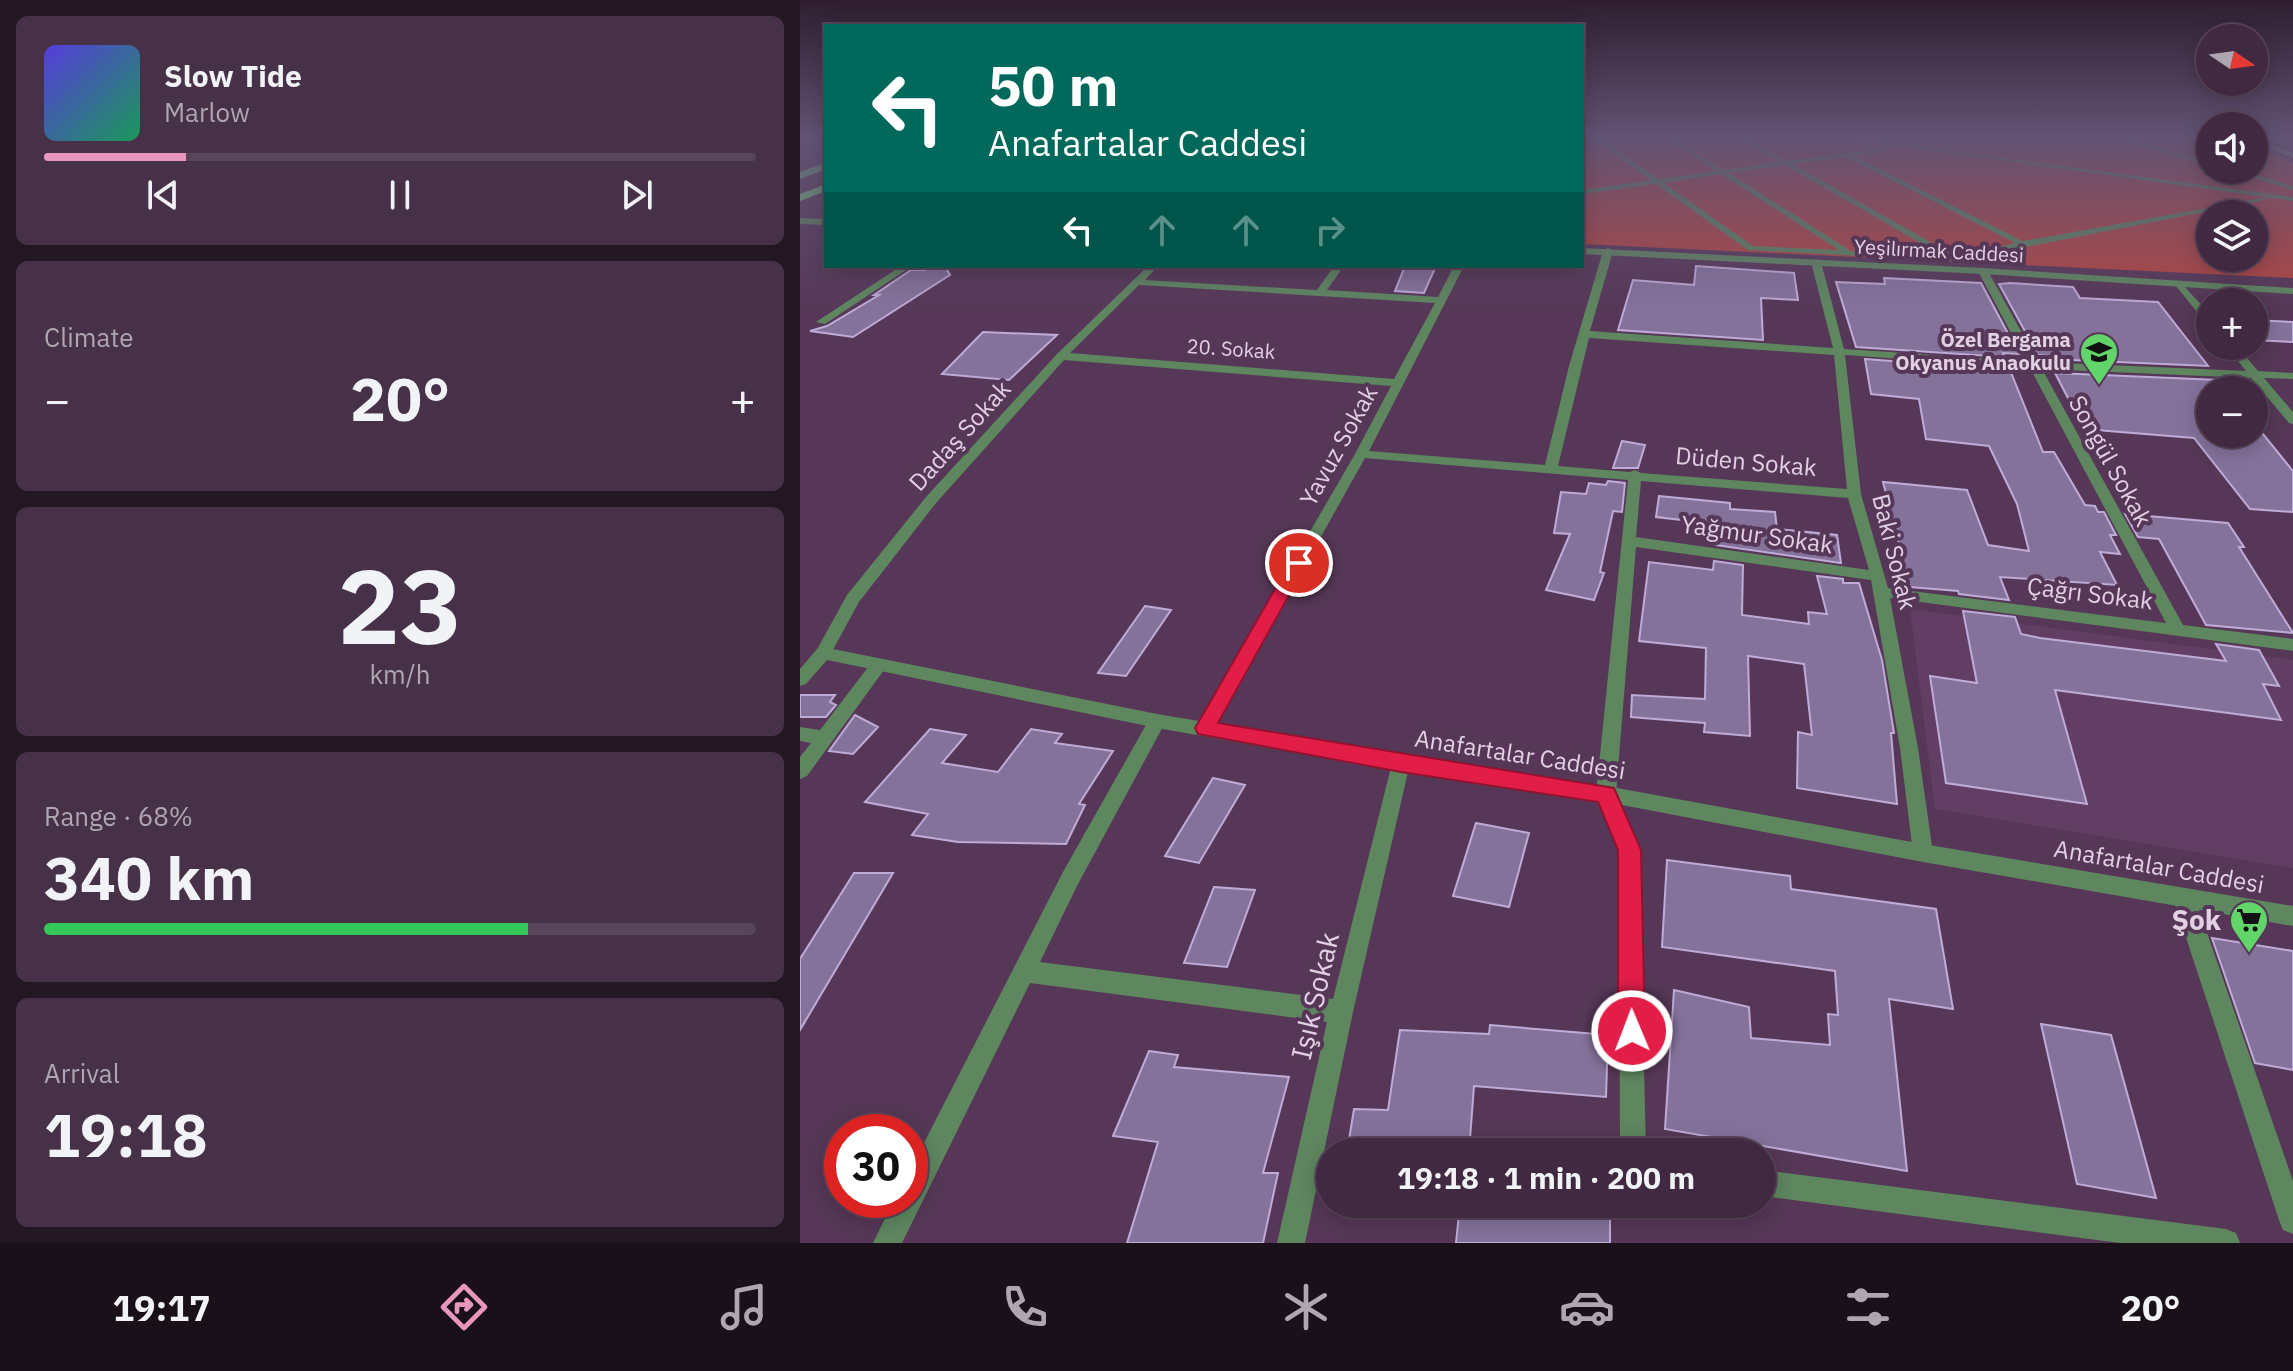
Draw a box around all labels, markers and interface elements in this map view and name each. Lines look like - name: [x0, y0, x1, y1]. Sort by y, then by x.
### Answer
- north arrow: [2196, 24, 2268, 96]
- map controls: [2196, 24, 2268, 448]
- text: 50 m: [988, 49, 1118, 121]
- text: Slow Tide: [164, 56, 302, 95]
- icon: left: [856, 56, 960, 160]
- text: Marlow: [164, 95, 250, 129]
- button: sound: [2196, 112, 2268, 184]
- text: Anafartalar Caddesi: [988, 119, 1307, 166]
- icon: previous: [141, 173, 185, 217]
- icon: pause: [378, 173, 422, 217]
- icon: next: [615, 173, 659, 217]
- button: layers: [2196, 200, 2268, 272]
- icon: left: [1056, 208, 1100, 252]
- icon: ahead: [1140, 208, 1184, 252]
- icon: ahead: [1224, 208, 1268, 252]
- icon: right: [1308, 208, 1352, 252]
- street label: Yeşilırmak Caddesi: [1854, 233, 2025, 268]
- button: +: [2196, 288, 2268, 360]
- text: Climate: [44, 320, 134, 354]
- place label: Özel Bergama Okyanus Anaokulu: [1895, 326, 2071, 376]
- school or university icon: Özel Bergama Okyanus Anaokulu: [2078, 331, 2120, 386]
- street label: 20. Sokak: [1186, 332, 1277, 365]
- text: 20°: [350, 359, 450, 438]
- text: −: [44, 371, 70, 428]
- text: +: [730, 371, 756, 428]
- street label: Dadaş Sokak: [901, 373, 1018, 497]
- button: −: [2196, 376, 2268, 448]
- street label: Yavuz Sokak: [1292, 379, 1385, 512]
- street label: Songül Sokak: [2062, 389, 2160, 532]
- street label: Düden Sokak: [1674, 439, 1818, 483]
- street label: Baki Sokak: [1865, 491, 1925, 613]
- street label: Yağmur Sokak: [1679, 508, 1835, 561]
- pin: [1265, 529, 1333, 597]
- text: 23: [338, 537, 462, 673]
- icon: arrive: [1277, 541, 1321, 585]
- street label: Çağrı Sokak: [2025, 569, 2155, 617]
- text: km/h: [369, 657, 431, 691]
- street label: Anafartalar Caddesi: [1413, 722, 1628, 786]
- text: Range · 68%: [44, 799, 193, 833]
- street label: Anafartalar Caddesi: [2052, 832, 2267, 900]
- text: 340 km: [44, 838, 254, 917]
- supermarket icon: Şok: [2228, 899, 2270, 954]
- place label: Şok: [2172, 901, 2222, 938]
- street label: Işık Sokak: [1282, 928, 1347, 1063]
- position arrow: [1590, 989, 1674, 1073]
- text: Arrival: [44, 1056, 120, 1090]
- text: 19:18: [44, 1095, 208, 1174]
- speed limit sign: 30: [824, 1114, 928, 1218]
- text: 19:18 · 1 min · 200 m: [1397, 1158, 1695, 1197]
- icon: directions: [436, 1279, 492, 1335]
- icon: music: [716, 1279, 772, 1335]
- icon: phone: [997, 1279, 1053, 1335]
- icon: climate: [1278, 1279, 1334, 1335]
- icon: car: [1559, 1279, 1615, 1335]
- icon: filters: [1840, 1279, 1896, 1335]
- text: 19:17: [112, 1284, 211, 1331]
- text: 20°: [2120, 1284, 2181, 1331]

